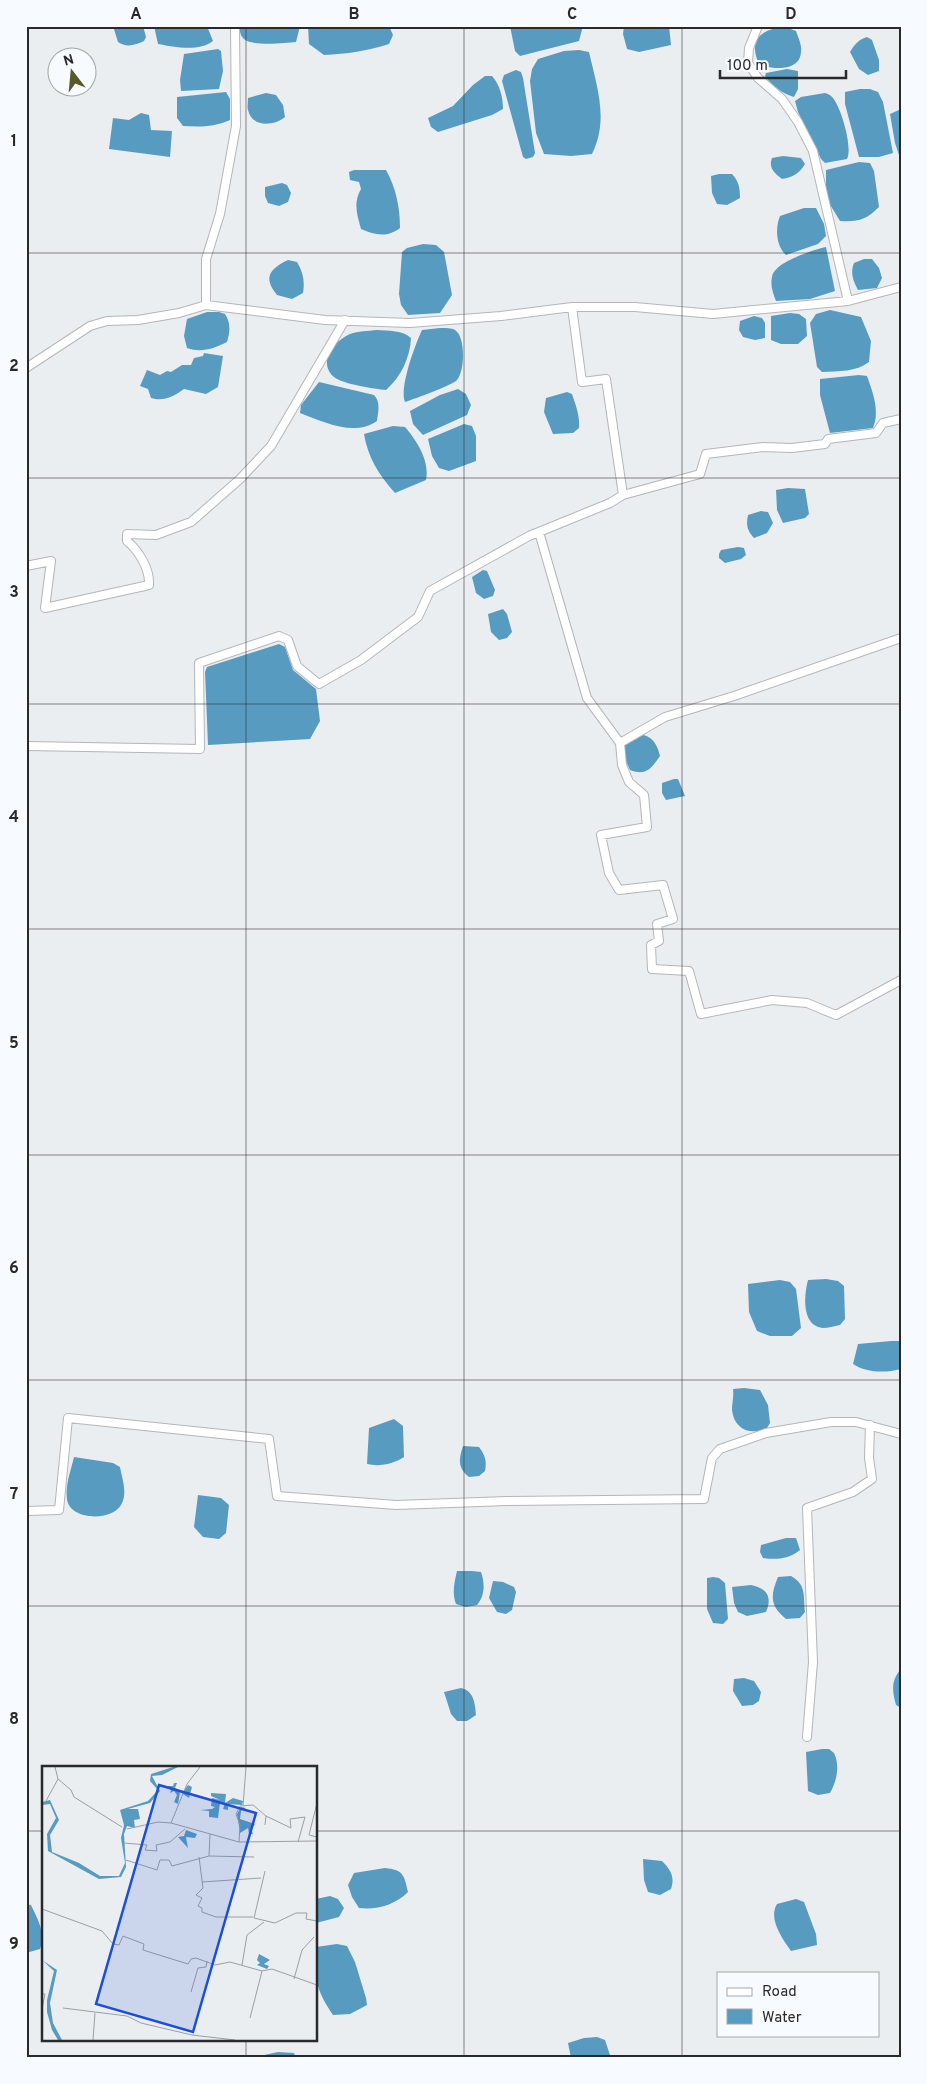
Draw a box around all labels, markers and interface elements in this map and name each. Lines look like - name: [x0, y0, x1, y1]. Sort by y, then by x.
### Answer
- text: A: [130, 5, 142, 25]
- text: B: [348, 5, 360, 25]
- text: C: [567, 5, 577, 25]
- text: D: [785, 5, 797, 25]
- north arrow: [48, 48, 98, 98]
- scale bar: [720, 48, 846, 80]
- text: N: [62, 51, 76, 71]
- text: 100 m: [727, 57, 768, 76]
- text: 1: [11, 132, 17, 152]
- text: 2: [9, 357, 19, 377]
- text: 3: [9, 583, 19, 603]
- text: 4: [9, 808, 19, 828]
- text: 5: [9, 1034, 19, 1054]
- text: 6: [9, 1259, 19, 1279]
- text: 7: [10, 1485, 18, 1505]
- text: 8: [9, 1710, 19, 1730]
- inset map: [42, 1766, 318, 2042]
- text: 9: [9, 1935, 19, 1955]
- legend: [717, 1972, 880, 2036]
- text: Road: [762, 1983, 797, 2002]
- text: Water: [762, 2009, 802, 2028]

